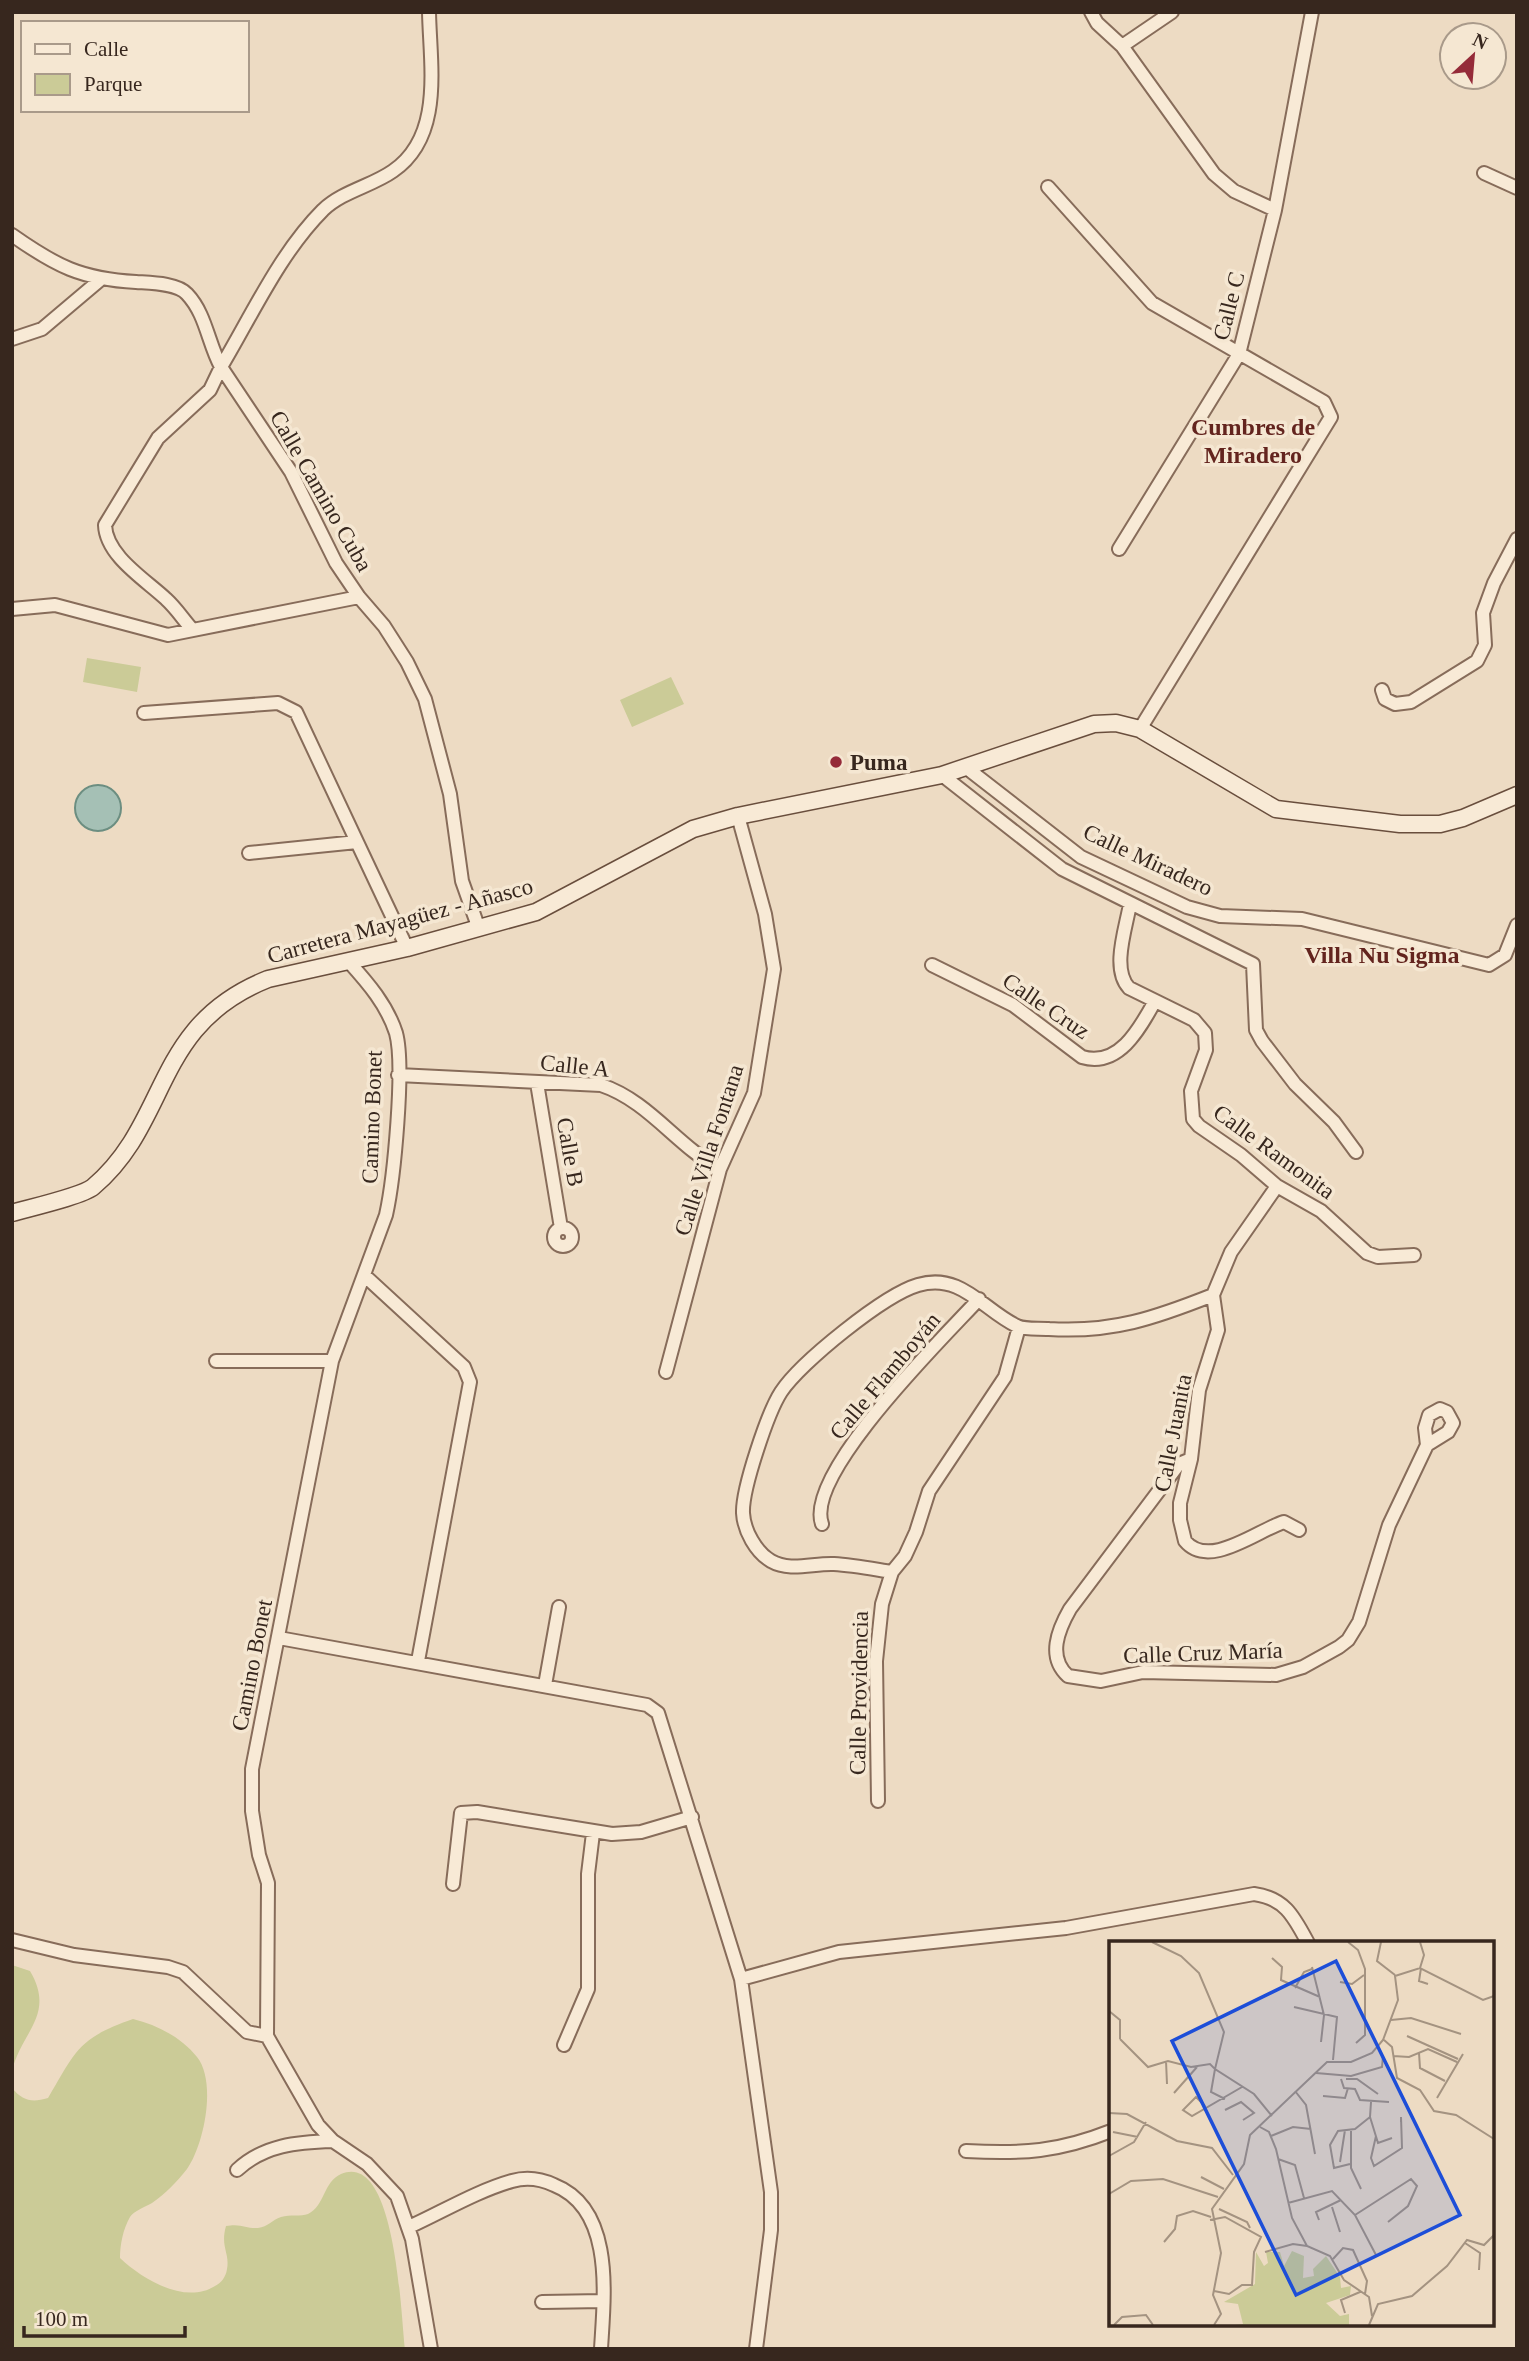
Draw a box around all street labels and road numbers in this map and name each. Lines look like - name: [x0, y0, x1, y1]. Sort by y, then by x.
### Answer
- street label: Calle C: [1208, 269, 1250, 343]
- street label: Calle Camino Cuba: [265, 406, 377, 576]
- street label: Calle Miradero: [1079, 819, 1217, 901]
- street label: Carretera Mayagüez - Añasco: [264, 873, 536, 969]
- street label: Calle Cruz: [998, 968, 1094, 1044]
- street label: Camino Bonet: [357, 1049, 387, 1184]
- street label: Calle A: [539, 1050, 611, 1082]
- street label: Calle Villa Fontana: [670, 1061, 748, 1239]
- street label: Calle Ramonita: [1209, 1100, 1339, 1204]
- street label: Calle B: [552, 1116, 588, 1188]
- street label: Calle Flamboyán: [825, 1307, 946, 1444]
- street label: Calle Juanita: [1149, 1372, 1197, 1494]
- street label: Camino Bonet: [227, 1596, 277, 1733]
- street label: Calle Providencia: [845, 1611, 873, 1775]
- street label: Calle Cruz María: [1123, 1638, 1283, 1668]

